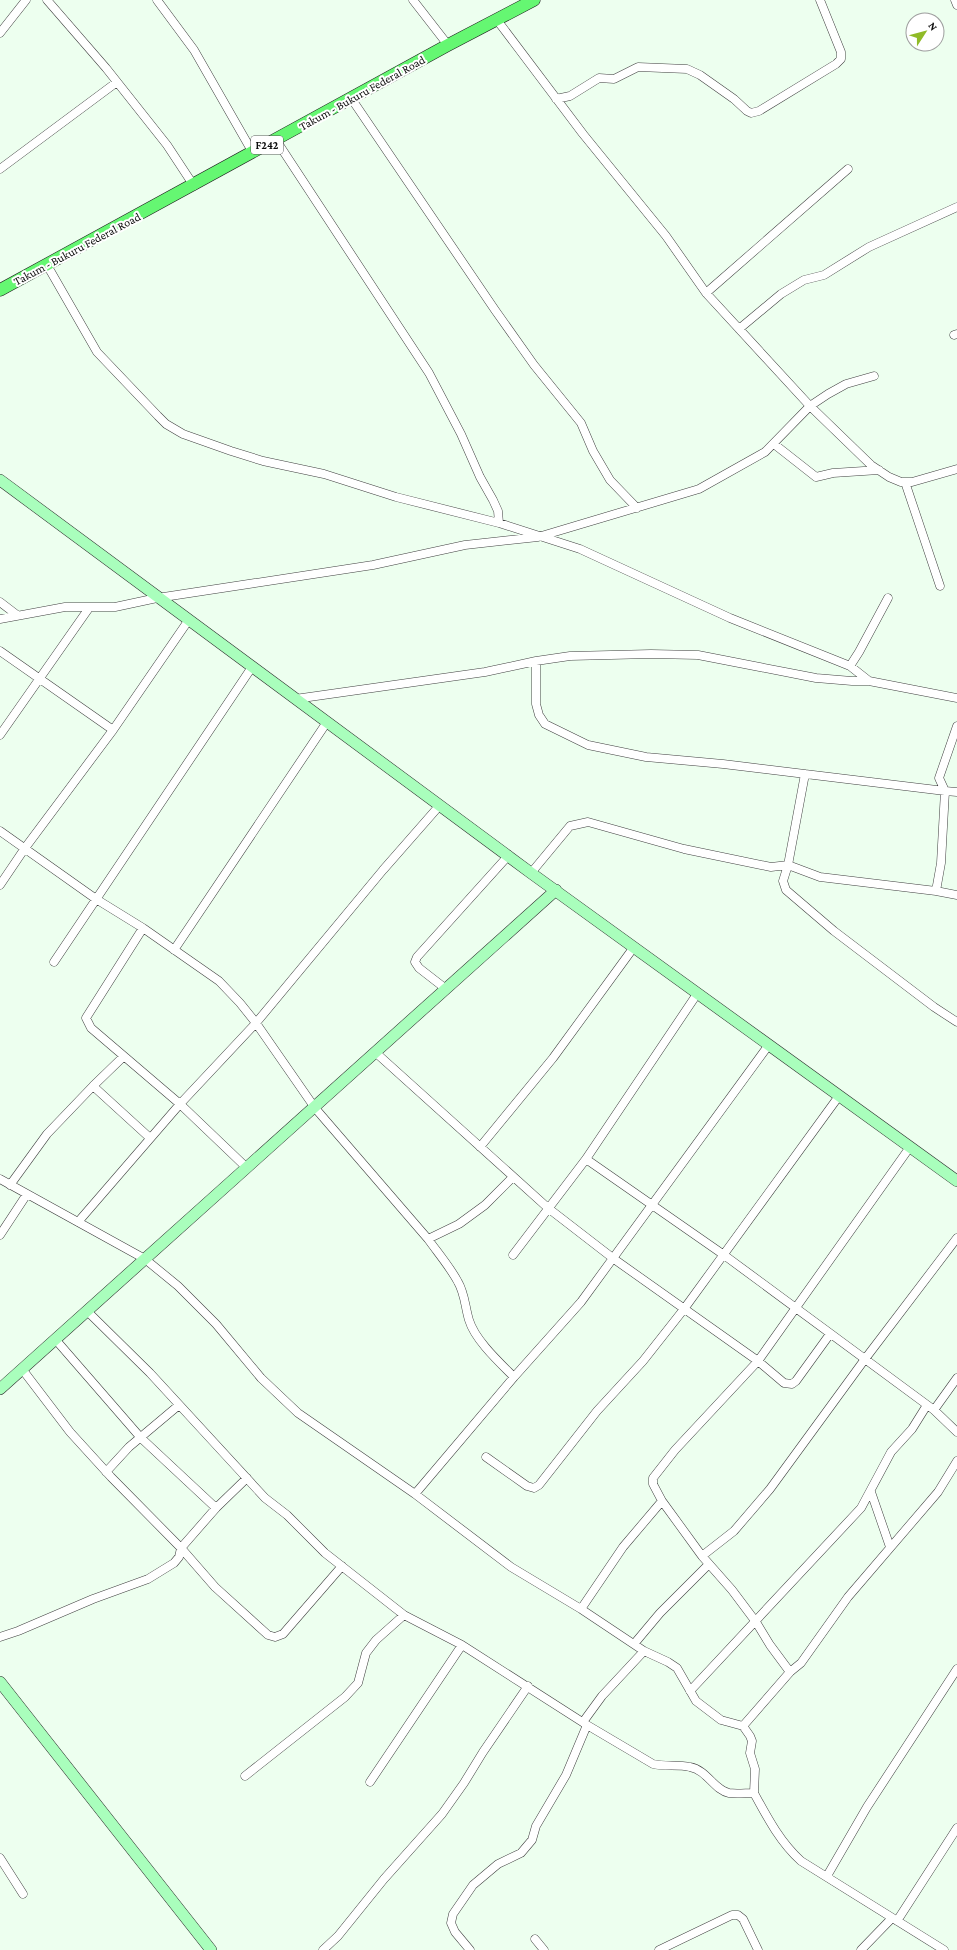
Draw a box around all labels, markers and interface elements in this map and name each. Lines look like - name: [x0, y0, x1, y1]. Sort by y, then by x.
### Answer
- north arrow: [905, 12, 945, 52]
- text: N: [926, 20, 940, 33]
- street label: Takum - Bukuru Federal Road: [297, 52, 428, 134]
- road number: F242: [251, 136, 283, 154]
- street label: Takum - Bukuru Federal Road: [11, 209, 144, 288]

